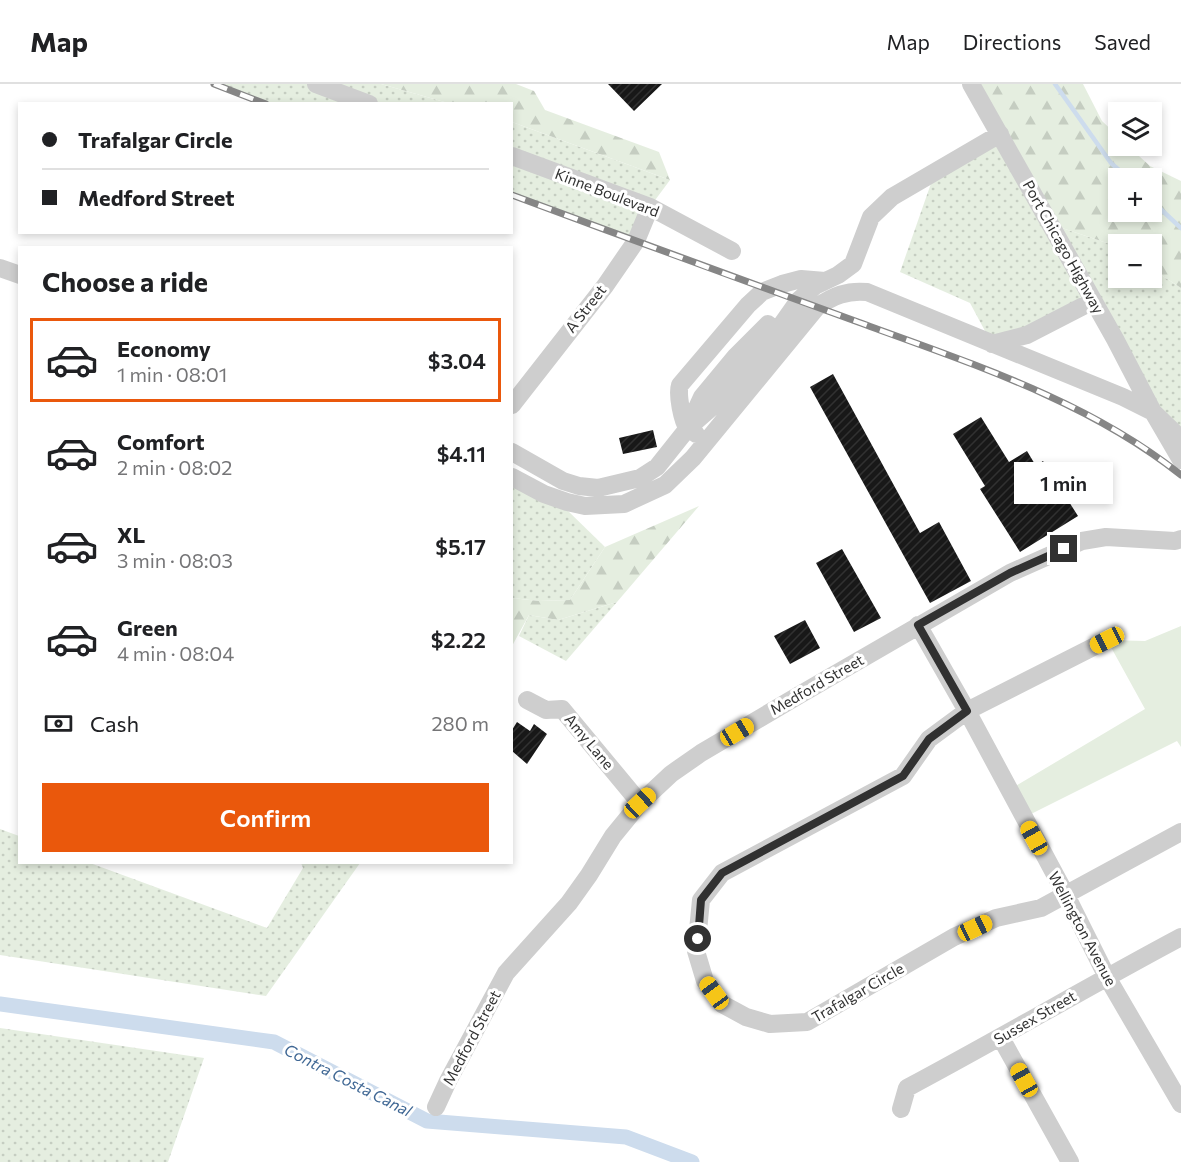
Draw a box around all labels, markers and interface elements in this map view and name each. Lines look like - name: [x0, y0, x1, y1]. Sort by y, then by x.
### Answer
- text: Map: [30, 24, 88, 58]
- text: Map: [887, 29, 930, 54]
- text: Directions: [963, 29, 1061, 54]
- text: Saved: [1094, 29, 1151, 54]
- map controls: [1108, 102, 1162, 288]
- button: layers: [1108, 102, 1162, 156]
- text: Trafalgar Circle: [78, 126, 233, 153]
- street label: Kinne Boulevard: [553, 164, 662, 220]
- button: +: [1108, 168, 1162, 222]
- street label: Port Chicago Highway: [1020, 177, 1108, 317]
- text: Medford Street: [78, 184, 235, 211]
- button: −: [1108, 234, 1162, 288]
- text: Choose a ride: [42, 265, 208, 298]
- street label: A Street: [561, 281, 609, 336]
- icon: car: [45, 333, 99, 387]
- text: Economy: [117, 335, 211, 362]
- text: $3.04: [428, 347, 486, 374]
- text: 1 min · 08:01: [117, 362, 227, 386]
- icon: car: [45, 426, 99, 480]
- text: Comfort: [117, 428, 205, 455]
- text: $4.11: [437, 440, 486, 467]
- text: 2 min · 08:02: [117, 455, 232, 479]
- callout: 1 min: [1014, 462, 1114, 504]
- text: 1 min: [1040, 471, 1087, 495]
- icon: car: [45, 519, 99, 573]
- text: XL: [117, 521, 145, 548]
- text: $5.17: [435, 533, 486, 560]
- route end: [1050, 535, 1077, 562]
- text: 3 min · 08:03: [117, 548, 233, 572]
- icon: car: [45, 612, 99, 666]
- text: Green: [117, 614, 178, 641]
- car: [1087, 624, 1127, 656]
- text: $2.22: [431, 626, 486, 653]
- text: 4 min · 08:04: [117, 641, 234, 665]
- street label: Medford Street: [766, 650, 867, 718]
- icon: cash: [42, 707, 75, 740]
- text: Cash: [90, 710, 139, 737]
- street label: Amy Lane: [561, 710, 618, 773]
- text: 280 m: [431, 711, 489, 735]
- car: [717, 715, 757, 749]
- button: Confirm: [42, 783, 489, 852]
- car: [621, 784, 659, 822]
- car: [1017, 818, 1051, 858]
- street label: Wellington Avenue: [1045, 868, 1121, 989]
- car: [955, 912, 995, 944]
- route start: [684, 925, 711, 952]
- street label: Trafalgar Circle: [808, 958, 907, 1026]
- car: [696, 973, 732, 1013]
- street label: Sussex Street: [990, 986, 1079, 1048]
- street label: Medford Street: [439, 987, 504, 1088]
- water label: Contra Costa Canal: [281, 1039, 416, 1120]
- car: [1007, 1060, 1041, 1100]

